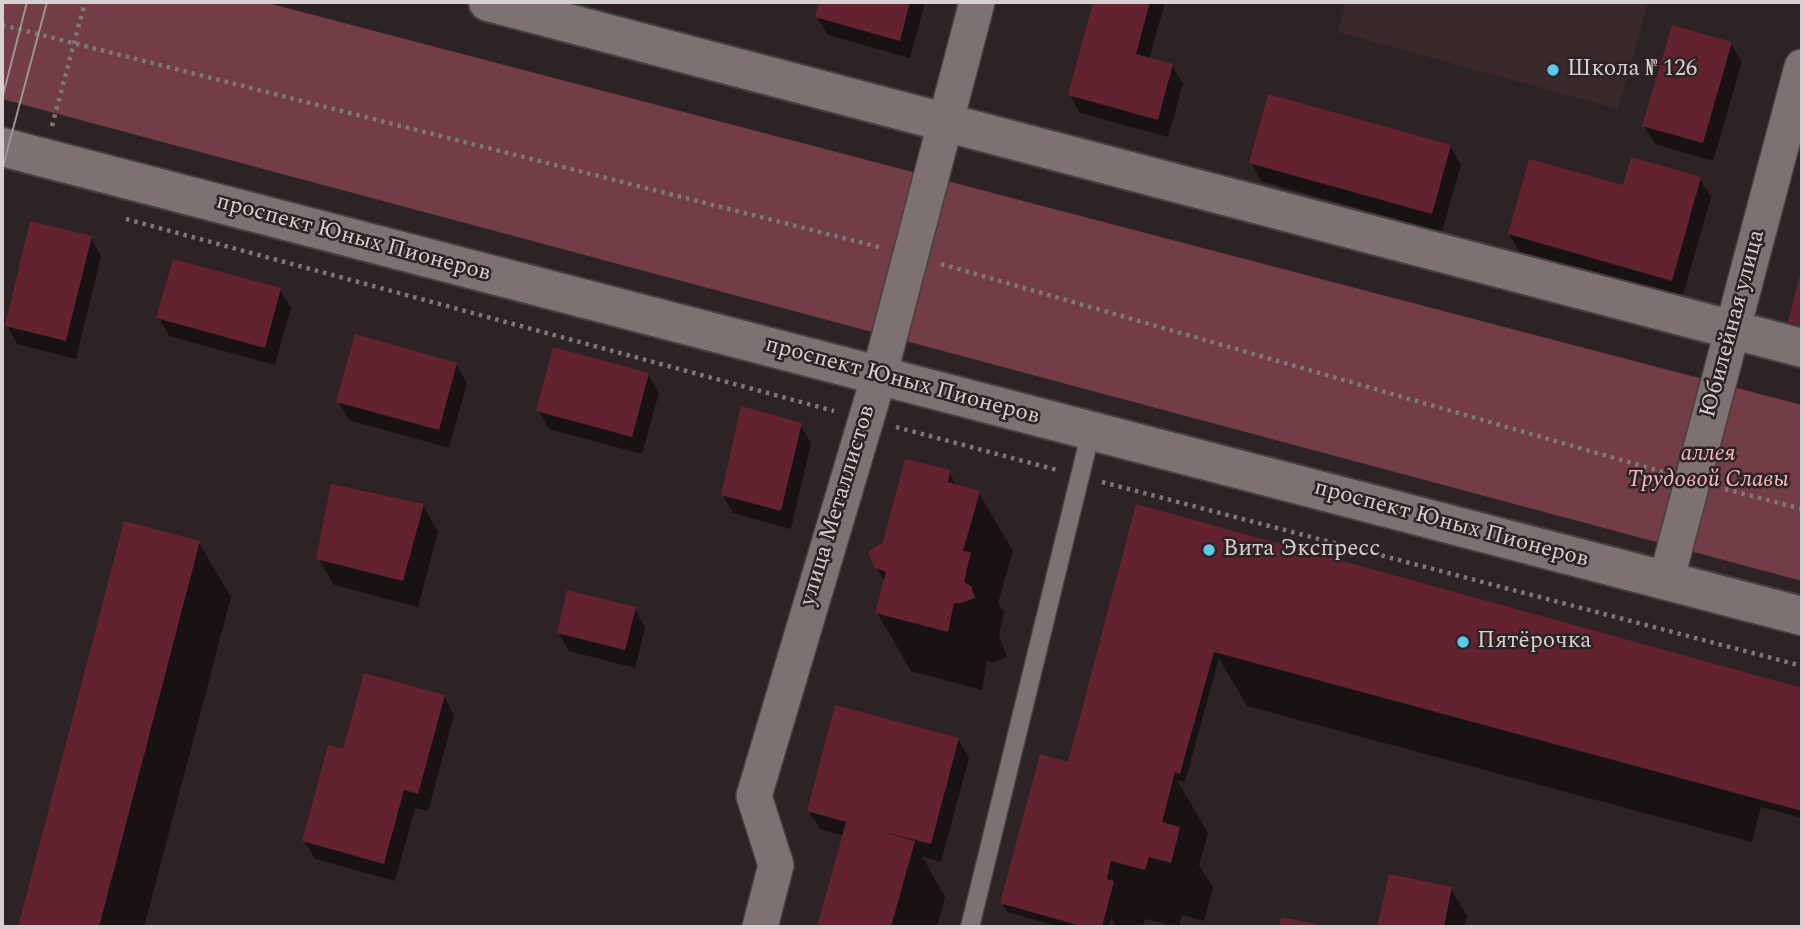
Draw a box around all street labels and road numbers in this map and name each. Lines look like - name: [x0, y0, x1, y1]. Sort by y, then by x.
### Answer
- street label: проспект Юных Пионеров: [213, 189, 493, 289]
- street label: Юбилейная улица: [1696, 227, 1772, 421]
- street label: проспект Юных Пионеров: [762, 332, 1042, 432]
- street label: улица Металлистов: [795, 402, 883, 610]
- street label: проспект Юных Пионеров: [1311, 475, 1591, 575]

